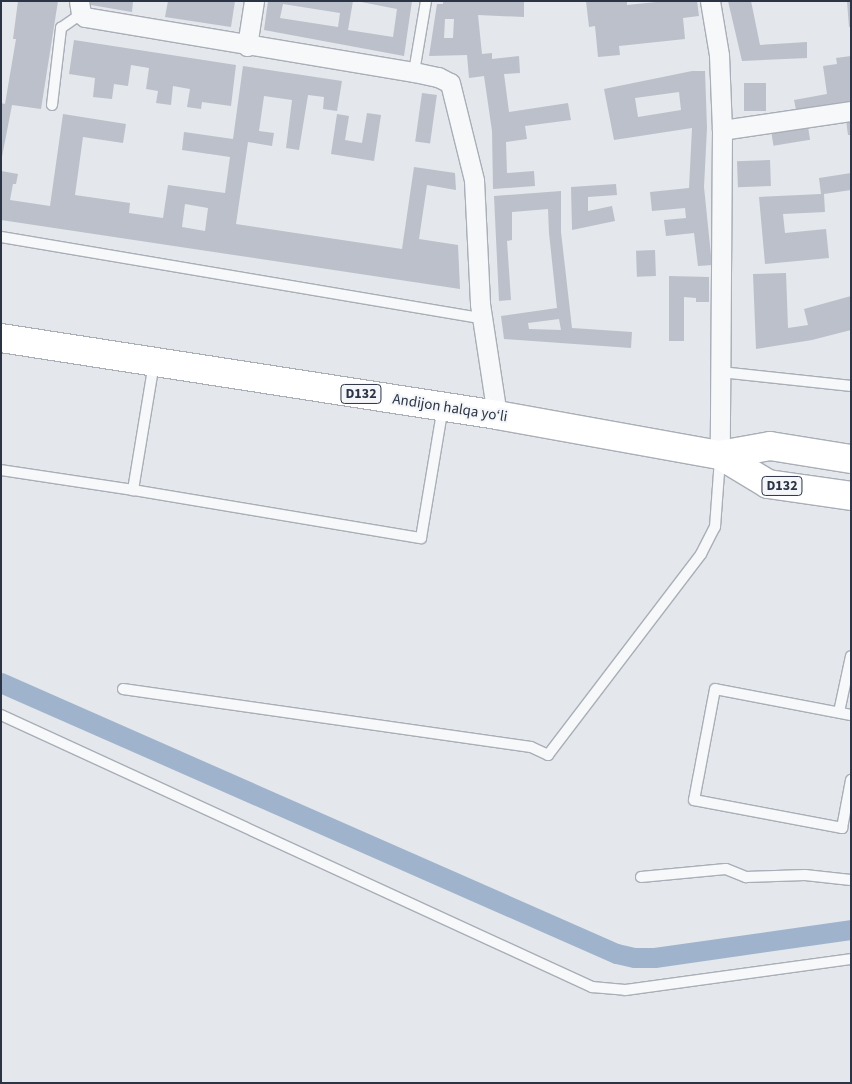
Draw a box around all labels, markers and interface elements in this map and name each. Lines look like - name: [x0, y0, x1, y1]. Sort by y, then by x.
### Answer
- road number: D132: [340, 382, 382, 406]
- street label: Andijon halqa yo‘li: [391, 390, 509, 426]
- road number: D132: [761, 474, 803, 498]

